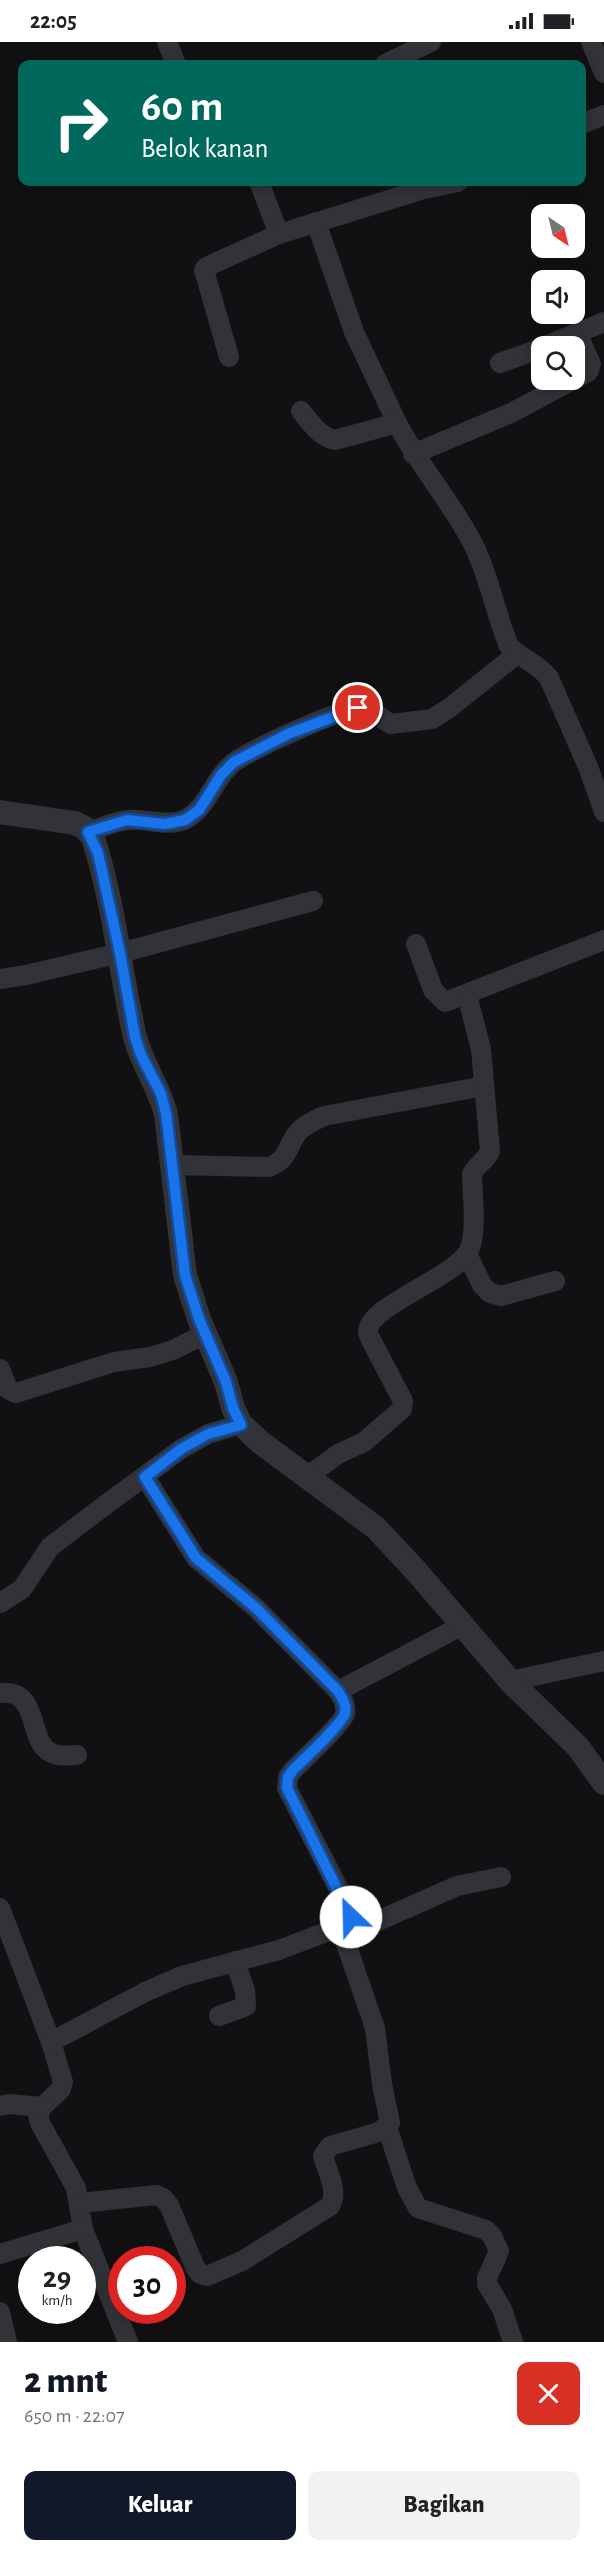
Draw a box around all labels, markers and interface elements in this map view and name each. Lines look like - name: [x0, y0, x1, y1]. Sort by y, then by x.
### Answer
- text: 22:05: [30, 10, 77, 32]
- icon: right: [42, 84, 120, 162]
- text: 60 m: [141, 86, 223, 128]
- text: Belok kanan: [141, 135, 268, 162]
- north arrow: [531, 204, 585, 258]
- map controls: [531, 204, 585, 390]
- button: sound: [531, 270, 585, 324]
- button: search: [531, 336, 585, 390]
- pin: [332, 682, 383, 733]
- icon: arrive: [341, 691, 374, 724]
- position arrow: [319, 1885, 383, 1949]
- speed limit sign: 30: [108, 2246, 186, 2324]
- text: 29: [43, 2263, 71, 2293]
- text: km/h: [42, 2293, 72, 2308]
- button: close: [517, 2362, 580, 2425]
- text: 2 mnt: [24, 2363, 107, 2399]
- text: 650 m · 22:07: [24, 2406, 124, 2426]
- button: Keluar: [24, 2471, 296, 2540]
- button: Bagikan: [308, 2471, 580, 2540]

